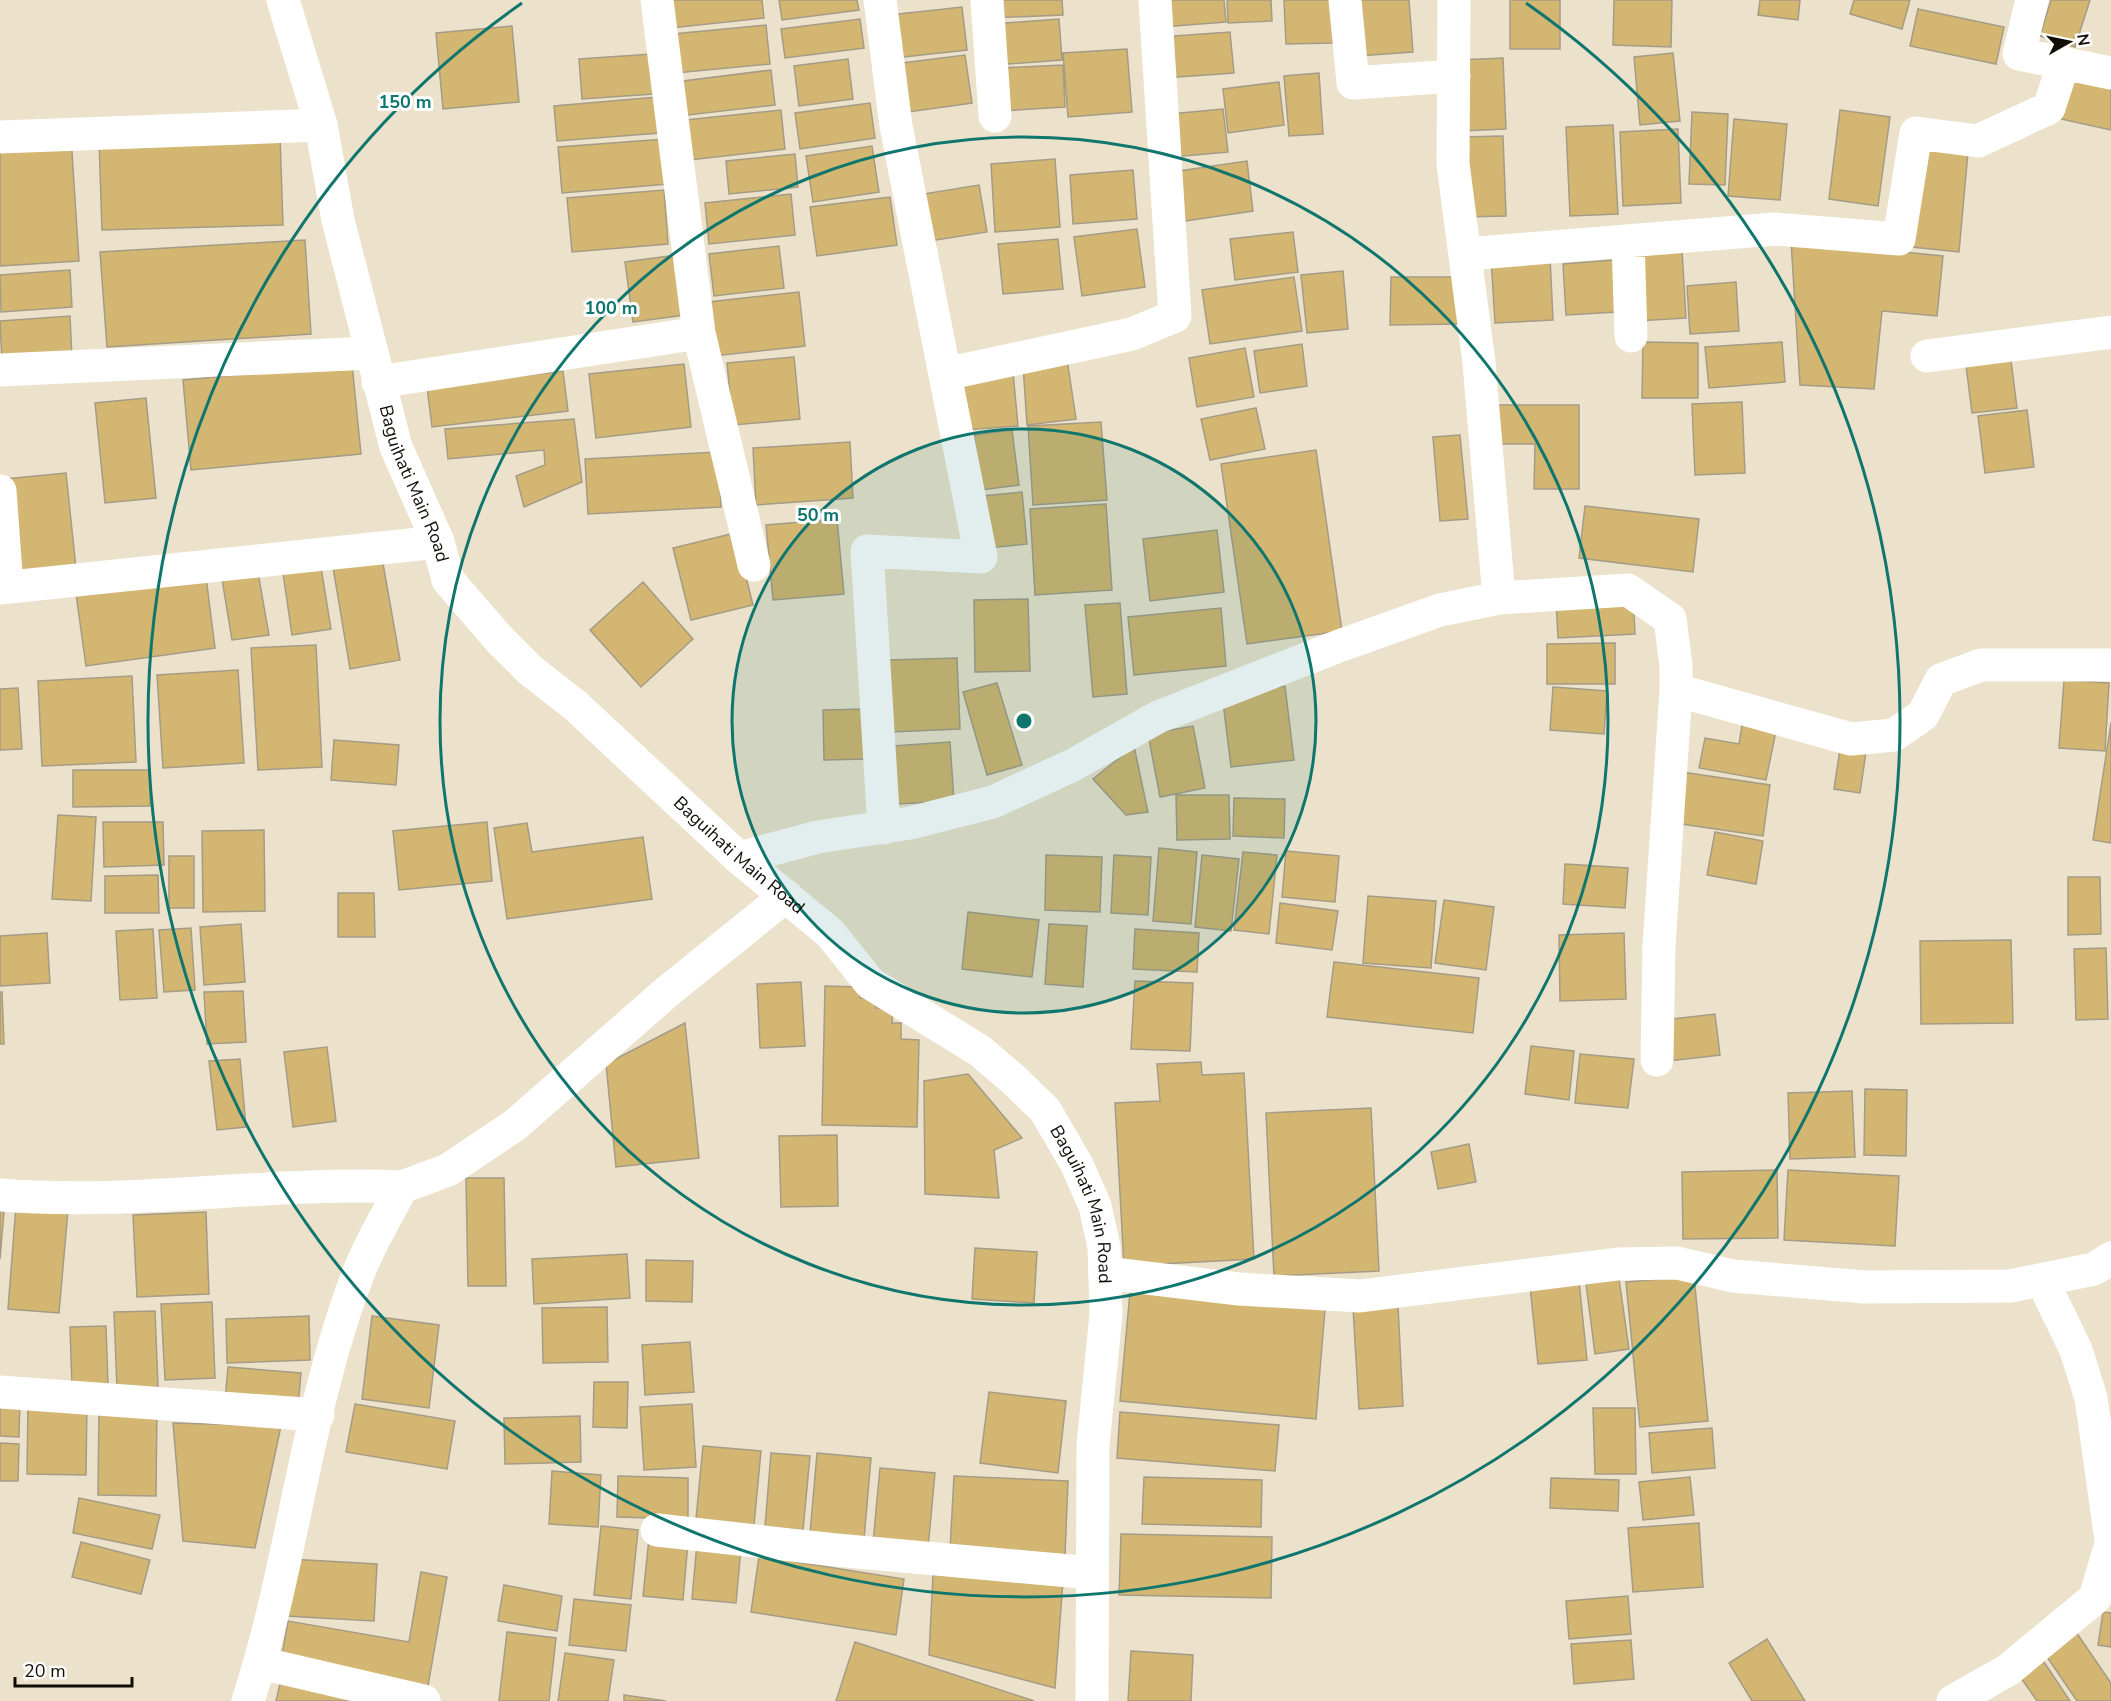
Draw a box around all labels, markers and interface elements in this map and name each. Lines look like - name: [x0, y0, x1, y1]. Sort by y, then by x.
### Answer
- north arrow: [2039, 12, 2099, 72]
- text: N: [2071, 32, 2095, 47]
- text: 150 m: [378, 90, 432, 114]
- text: 100 m: [584, 296, 638, 320]
- street label: Baguihati Main Road: [374, 402, 455, 565]
- text: 50 m: [797, 503, 839, 527]
- centre of rings: [1014, 711, 1034, 731]
- street label: Baguihati Main Road: [668, 791, 810, 919]
- street label: Baguihati Main Road: [1044, 1121, 1117, 1284]
- scale bar: [15, 1650, 132, 1688]
- text: 20 m: [24, 1659, 66, 1683]

